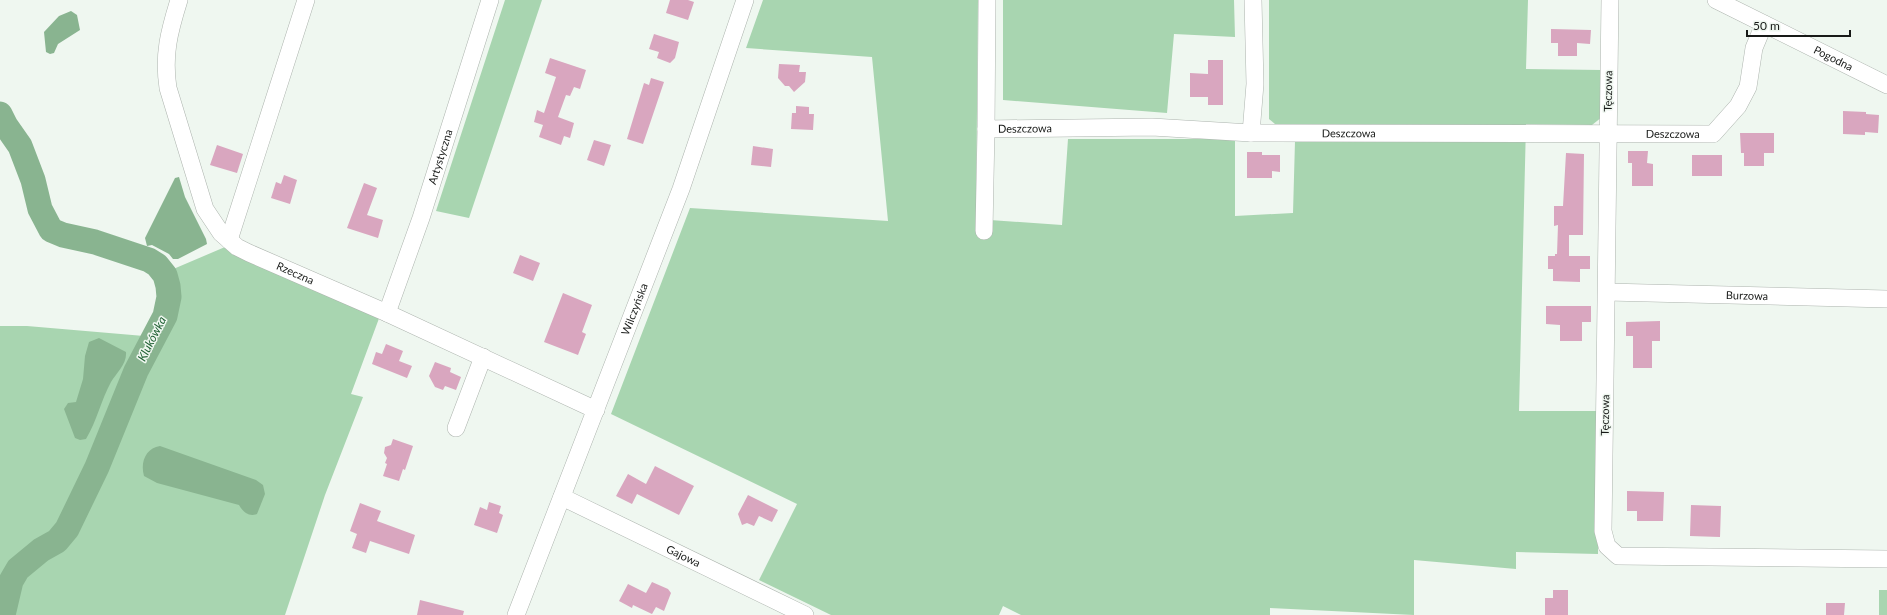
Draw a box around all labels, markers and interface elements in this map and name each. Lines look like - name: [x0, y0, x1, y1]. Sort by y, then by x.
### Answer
- scale bar: [1747, 12, 1850, 38]
- text: 50 m: [1753, 18, 1780, 33]
- street label: Pogodna: [1812, 43, 1855, 73]
- street label: Tęczowa: [1601, 70, 1614, 112]
- street label: Deszczowa: [998, 121, 1052, 135]
- street label: Deszczowa: [1322, 126, 1376, 139]
- street label: Deszczowa: [1646, 127, 1700, 140]
- street label: Artystyczna: [425, 128, 455, 186]
- street label: Rzeczna: [275, 259, 316, 286]
- street label: Wilczyńska: [618, 281, 650, 337]
- street label: Burzowa: [1726, 288, 1768, 302]
- water label: Klukówka: [134, 314, 169, 364]
- street label: Tęczowa: [1598, 394, 1611, 436]
- street label: Gajowa: [664, 542, 703, 569]

